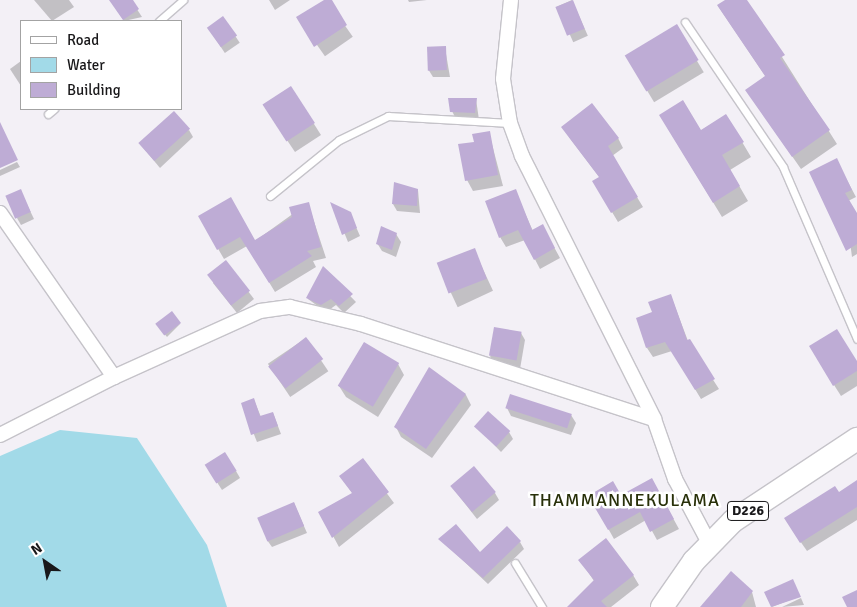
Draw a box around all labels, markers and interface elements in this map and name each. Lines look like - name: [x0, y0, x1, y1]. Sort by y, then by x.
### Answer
- legend: [20, 20, 182, 110]
- text: Road: [67, 31, 99, 49]
- text: Water: [67, 56, 105, 74]
- text: Building: [67, 81, 121, 99]
- district label: THAMMANNEKULAMA: [528, 489, 722, 511]
- road number: D226: [727, 500, 769, 522]
- north arrow: [20, 537, 70, 587]
- text: N: [28, 539, 45, 559]

